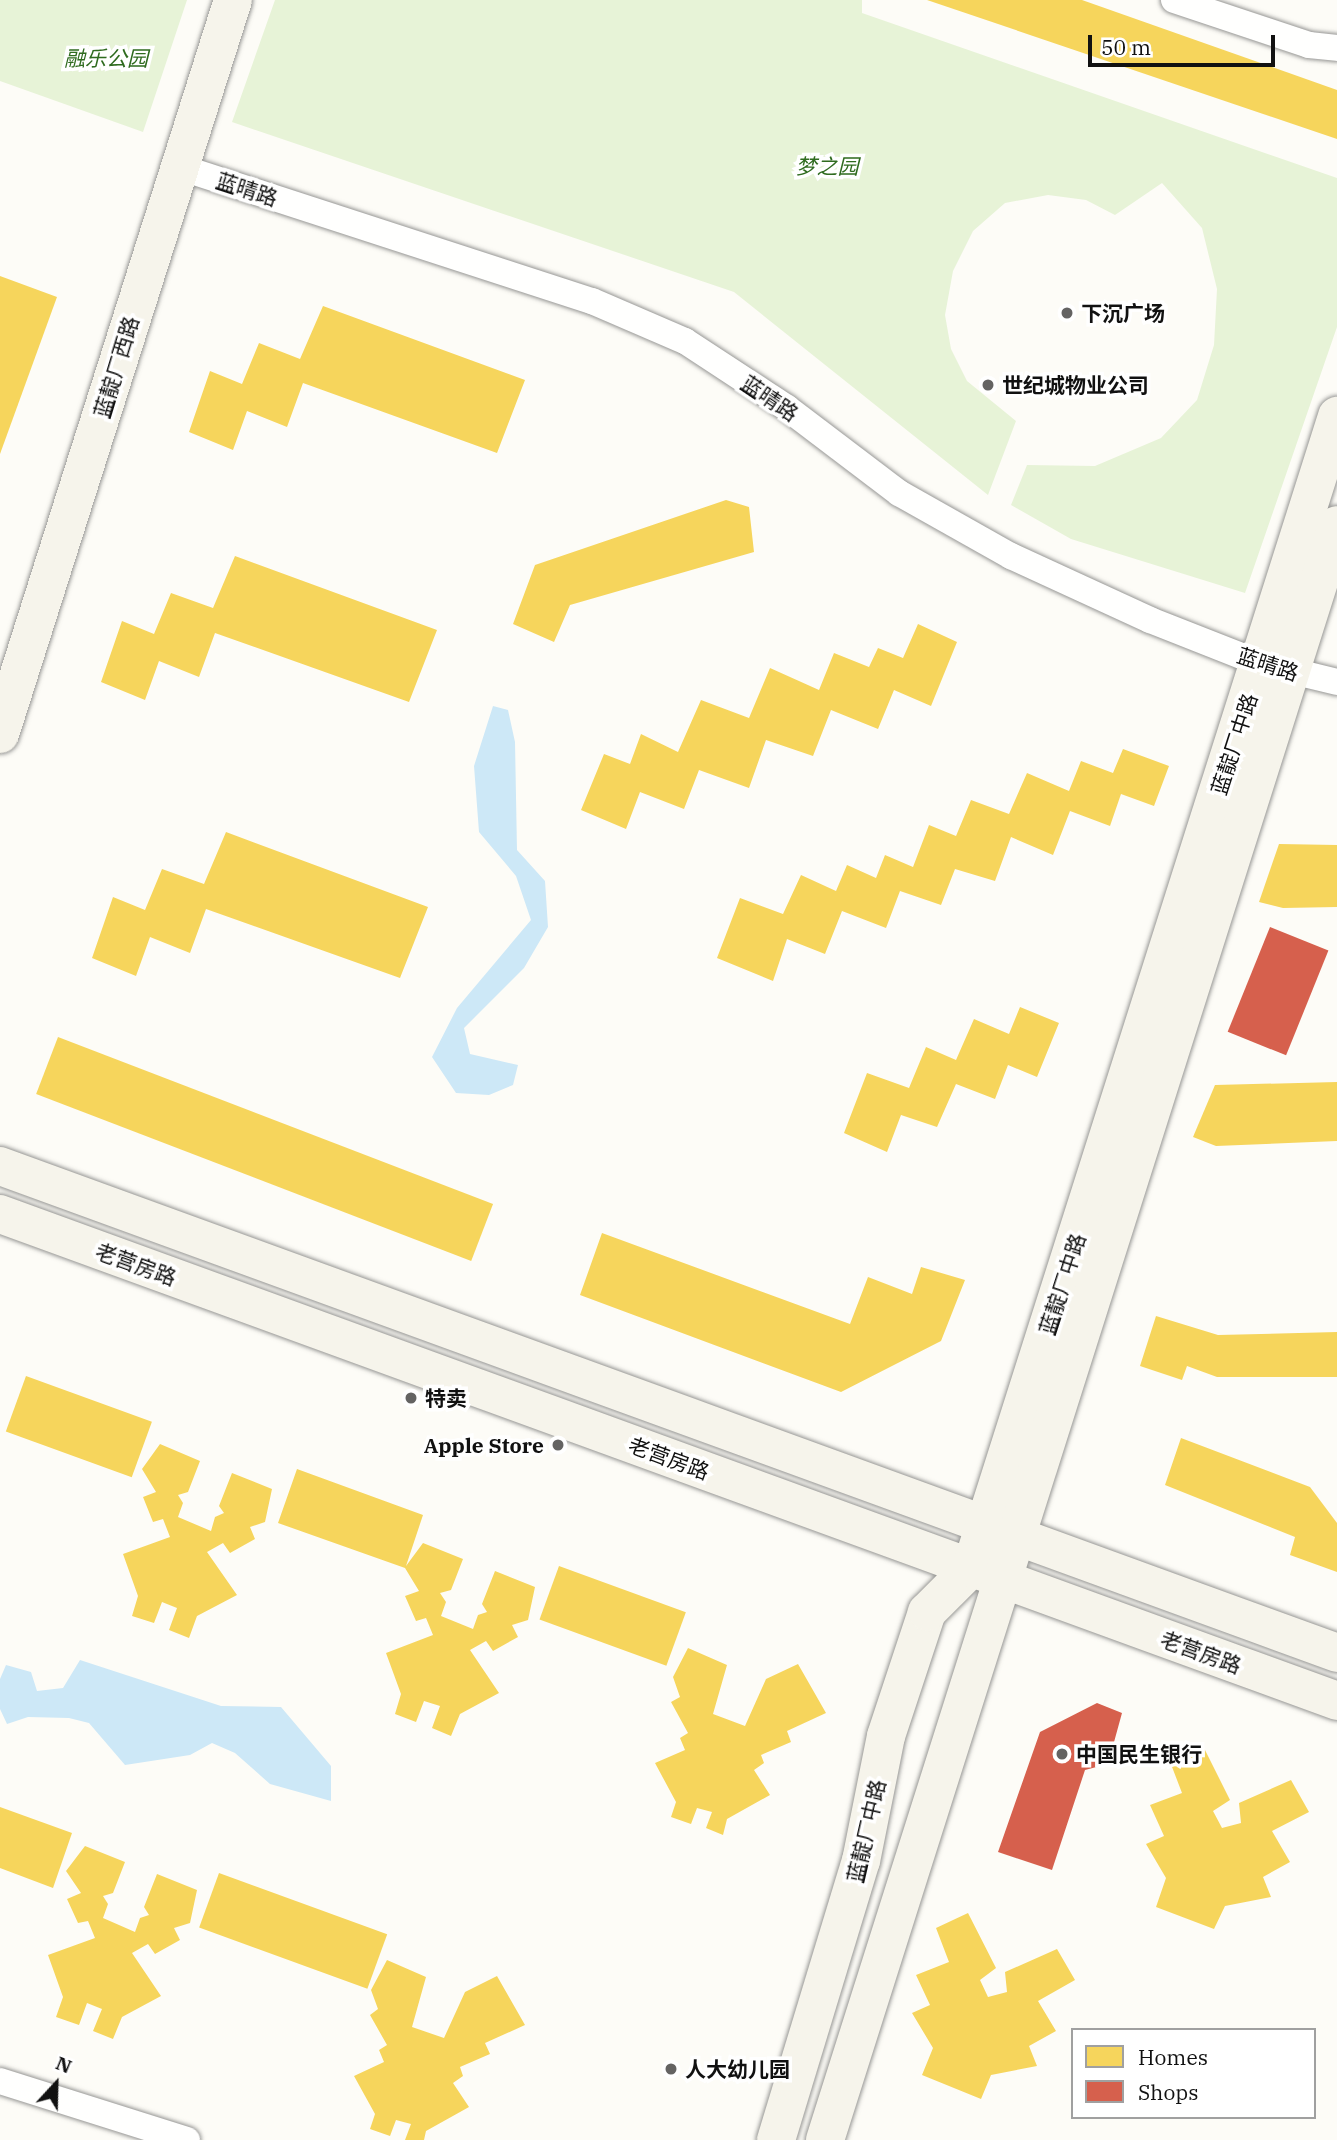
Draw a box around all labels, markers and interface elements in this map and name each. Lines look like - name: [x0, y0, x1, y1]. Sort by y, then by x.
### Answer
- scale bar: [1092, 21, 1279, 65]
- text: 50 m: [1101, 33, 1151, 61]
- park label: 融乐公园: [64, 45, 148, 71]
- park label: 梦之园: [796, 153, 858, 179]
- street label: 蓝晴路: [213, 167, 281, 211]
- place label: 下沉广场: [1081, 300, 1165, 326]
- marker: 下沉广场: [1059, 305, 1075, 321]
- street label: 蓝靛厂西路: [89, 313, 143, 421]
- street label: 蓝晴路: [737, 370, 803, 426]
- place label: 世纪城物业公司: [1002, 372, 1149, 398]
- marker: 世纪城物业公司: [980, 377, 996, 393]
- street label: 蓝晴路: [1234, 642, 1302, 686]
- street label: 蓝靛厂中路: [1206, 690, 1262, 798]
- street label: 蓝靛厂中路: [1034, 1230, 1090, 1338]
- street label: 老营房路: [92, 1238, 180, 1290]
- place label: 特卖: [425, 1385, 467, 1411]
- marker: 特卖: [403, 1390, 419, 1406]
- place label: Apple Store: [424, 1432, 544, 1458]
- street label: 老营房路: [625, 1432, 713, 1484]
- marker: Apple Store: [550, 1437, 566, 1453]
- street label: 老营房路: [1157, 1626, 1245, 1678]
- place label: 中国民生银行: [1076, 1741, 1202, 1767]
- marker: 中国民生银行: [1054, 1746, 1070, 1762]
- street label: 蓝靛厂中路: [842, 1777, 890, 1885]
- legend: [1071, 2028, 1316, 2119]
- text: Homes: [1138, 2043, 1208, 2071]
- north arrow: [21, 2049, 91, 2119]
- text: N: [52, 2051, 75, 2078]
- place label: 人大幼儿园: [685, 2056, 790, 2082]
- marker: 人大幼儿园: [663, 2061, 679, 2077]
- text: Shops: [1138, 2078, 1198, 2106]

